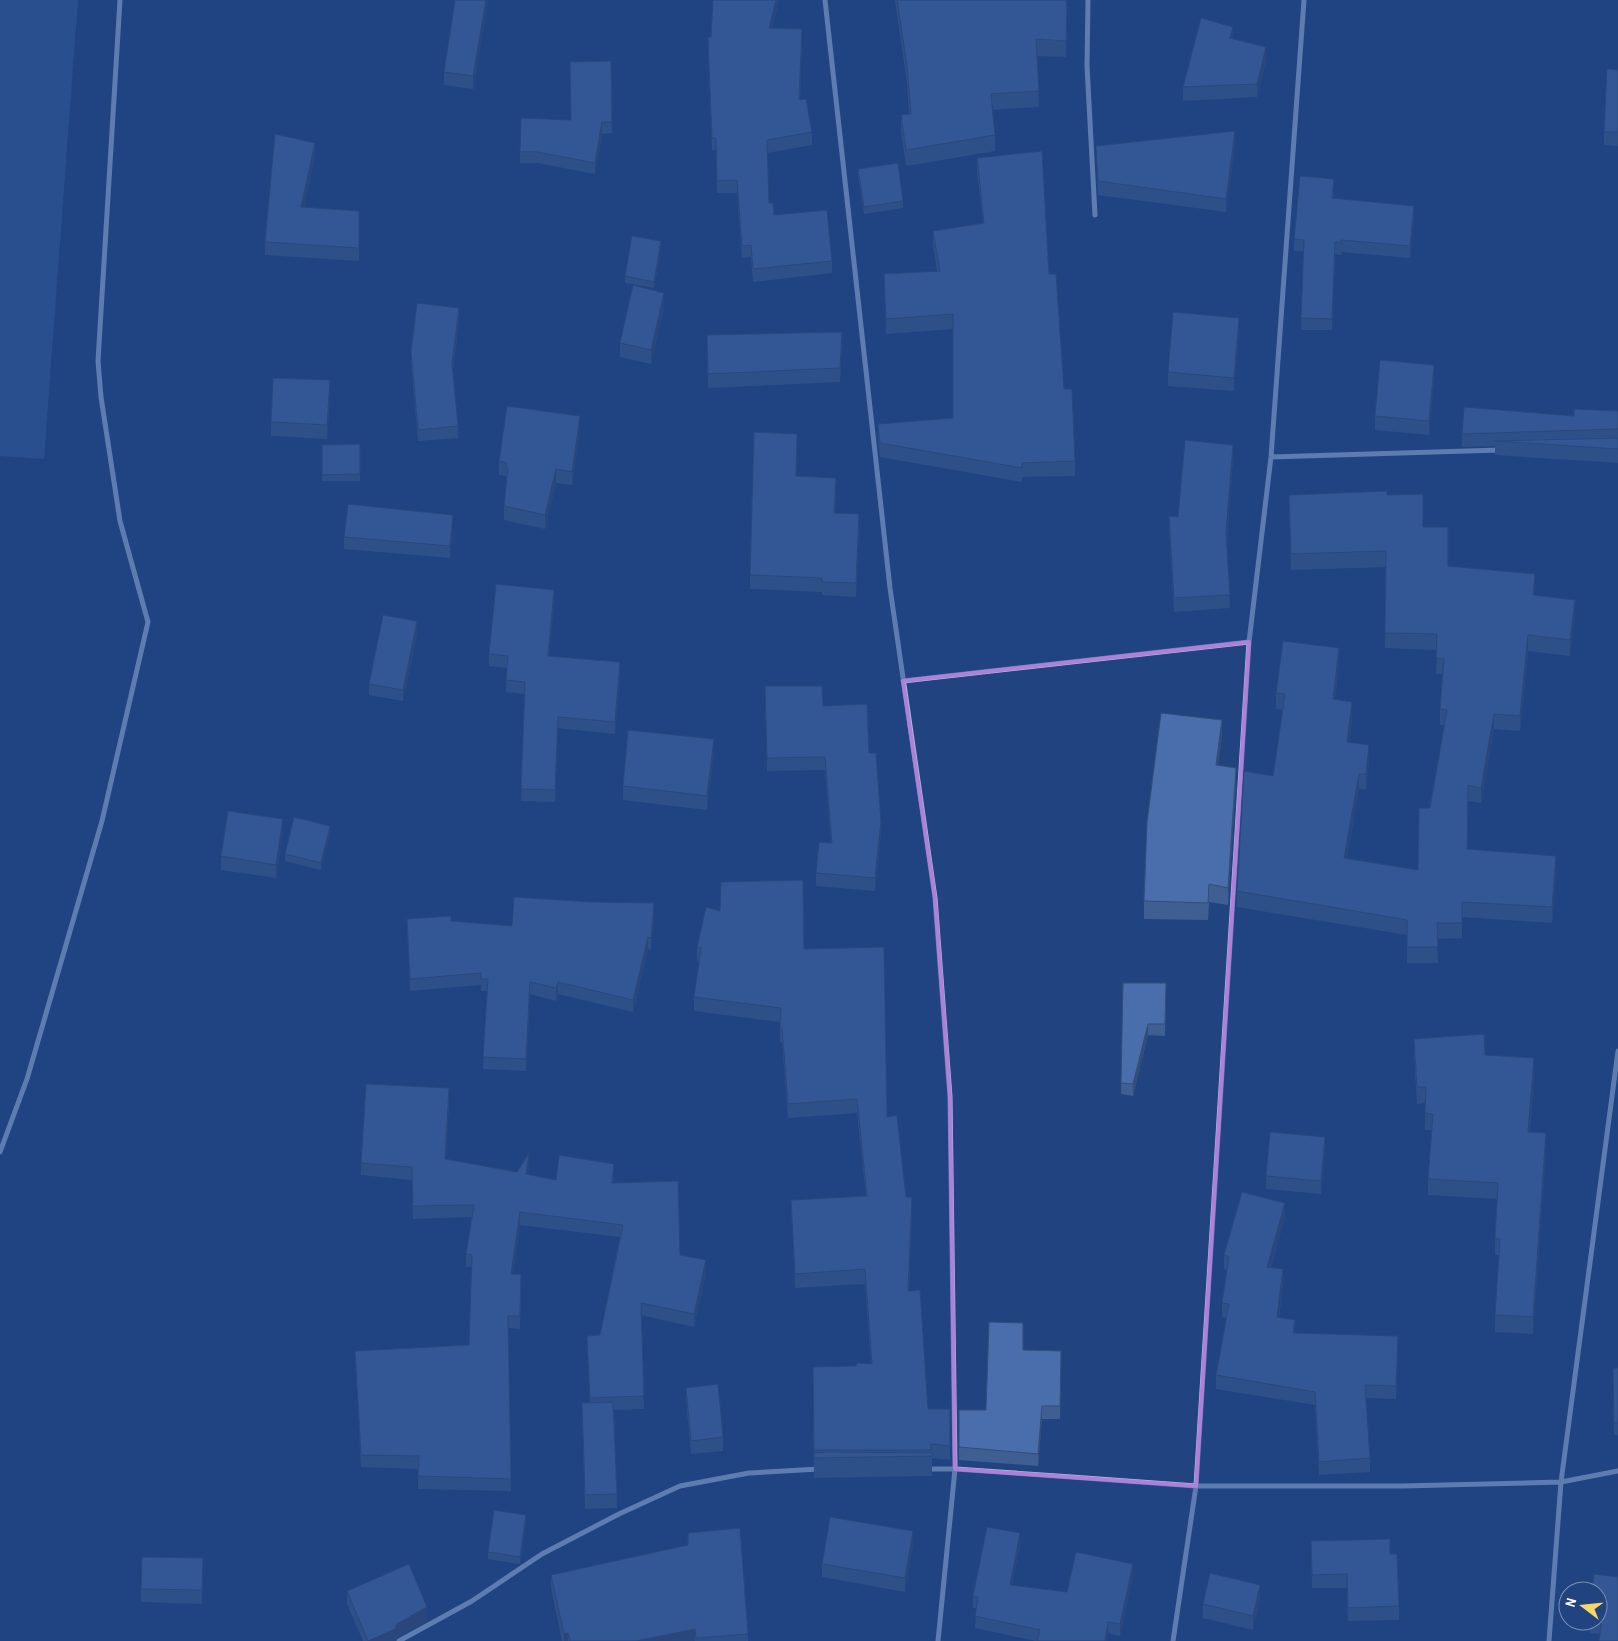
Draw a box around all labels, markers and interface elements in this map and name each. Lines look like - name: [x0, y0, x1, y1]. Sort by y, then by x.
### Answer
- north arrow: [1558, 1581, 1608, 1631]
- text: N: [1561, 1596, 1580, 1609]

